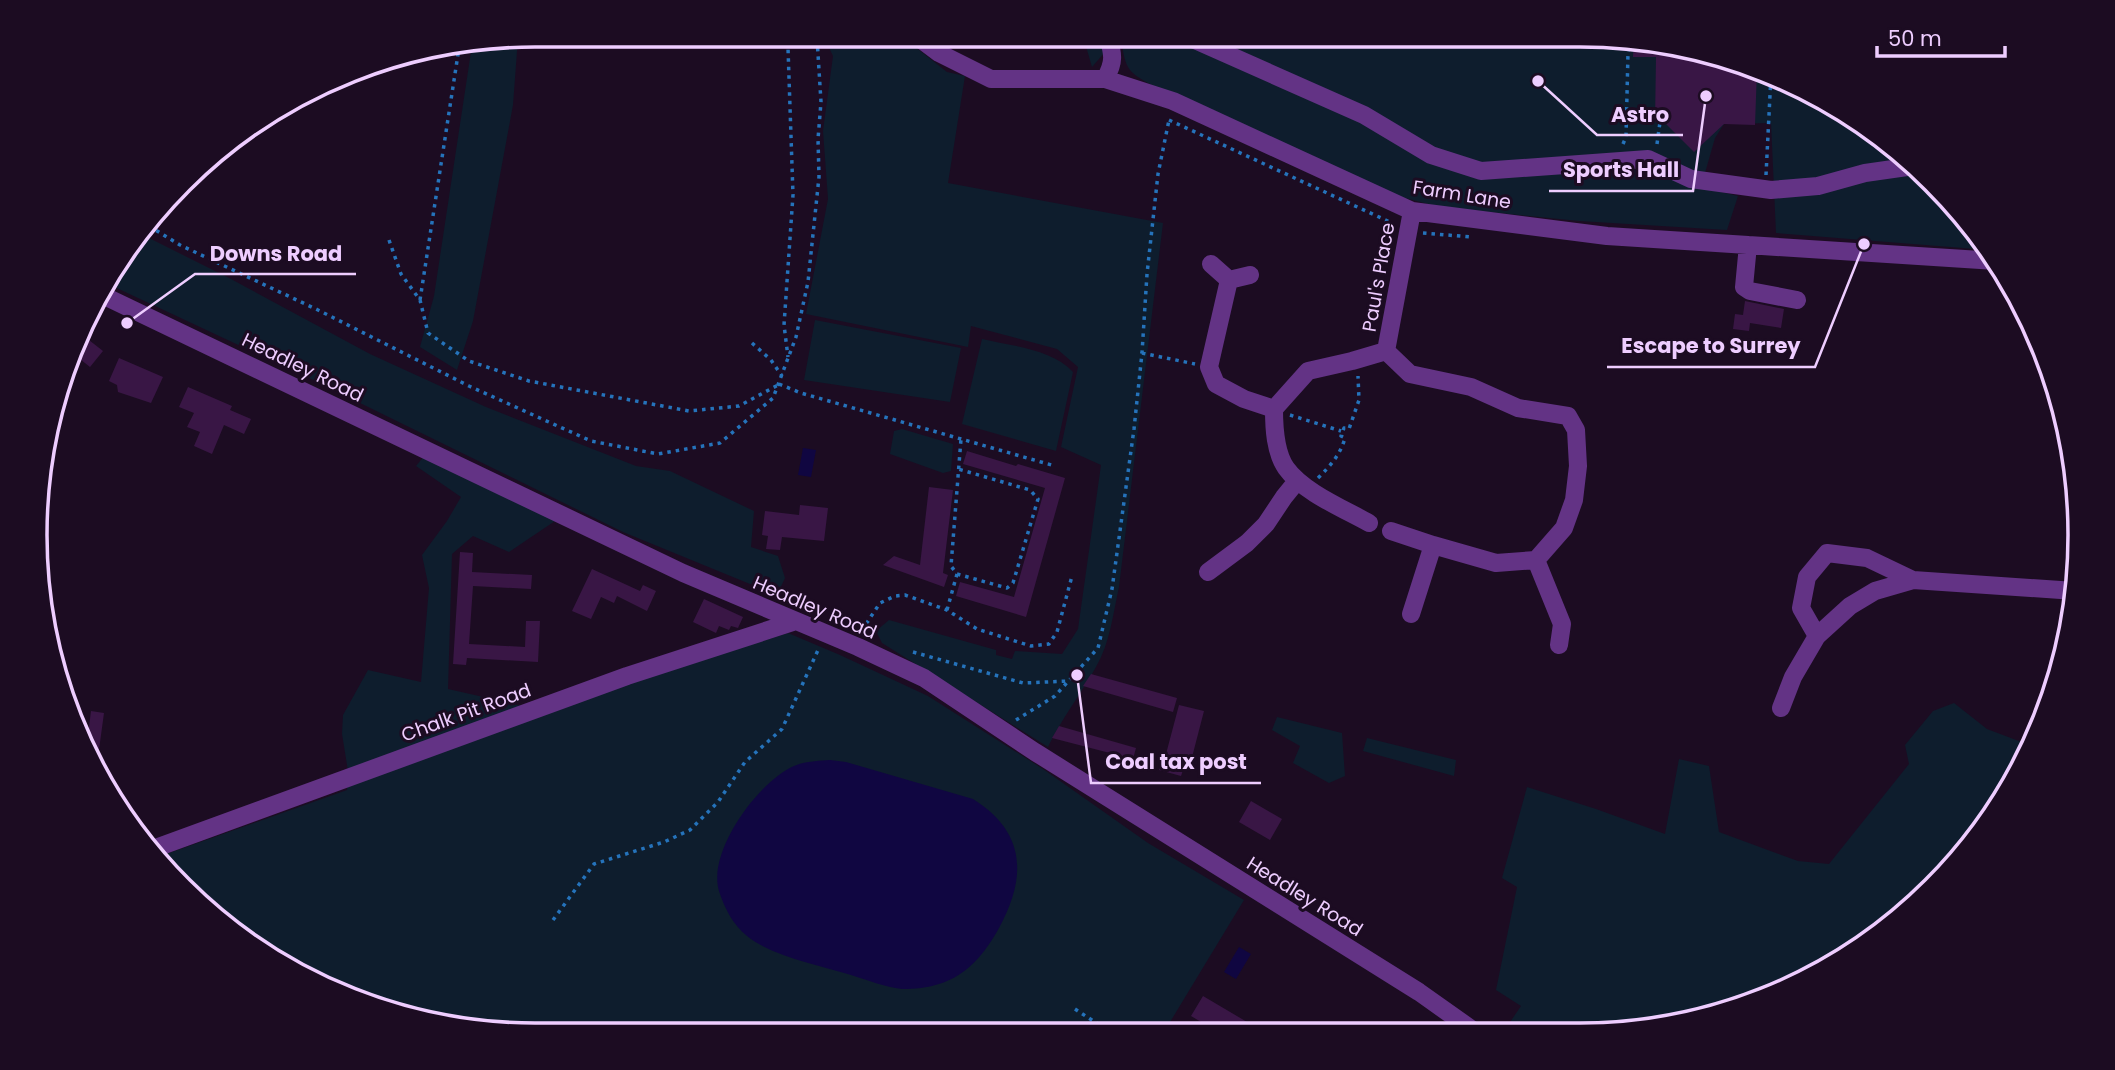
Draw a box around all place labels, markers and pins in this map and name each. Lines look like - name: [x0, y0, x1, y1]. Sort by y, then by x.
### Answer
- callout: Astro: [1597, 93, 1683, 135]
- callout: Sports Hall: [1549, 149, 1693, 191]
- callout: Downs Road: [195, 232, 356, 274]
- callout: Escape to Surrey: [1607, 325, 1815, 367]
- callout: Coal tax post: [1091, 741, 1261, 783]

